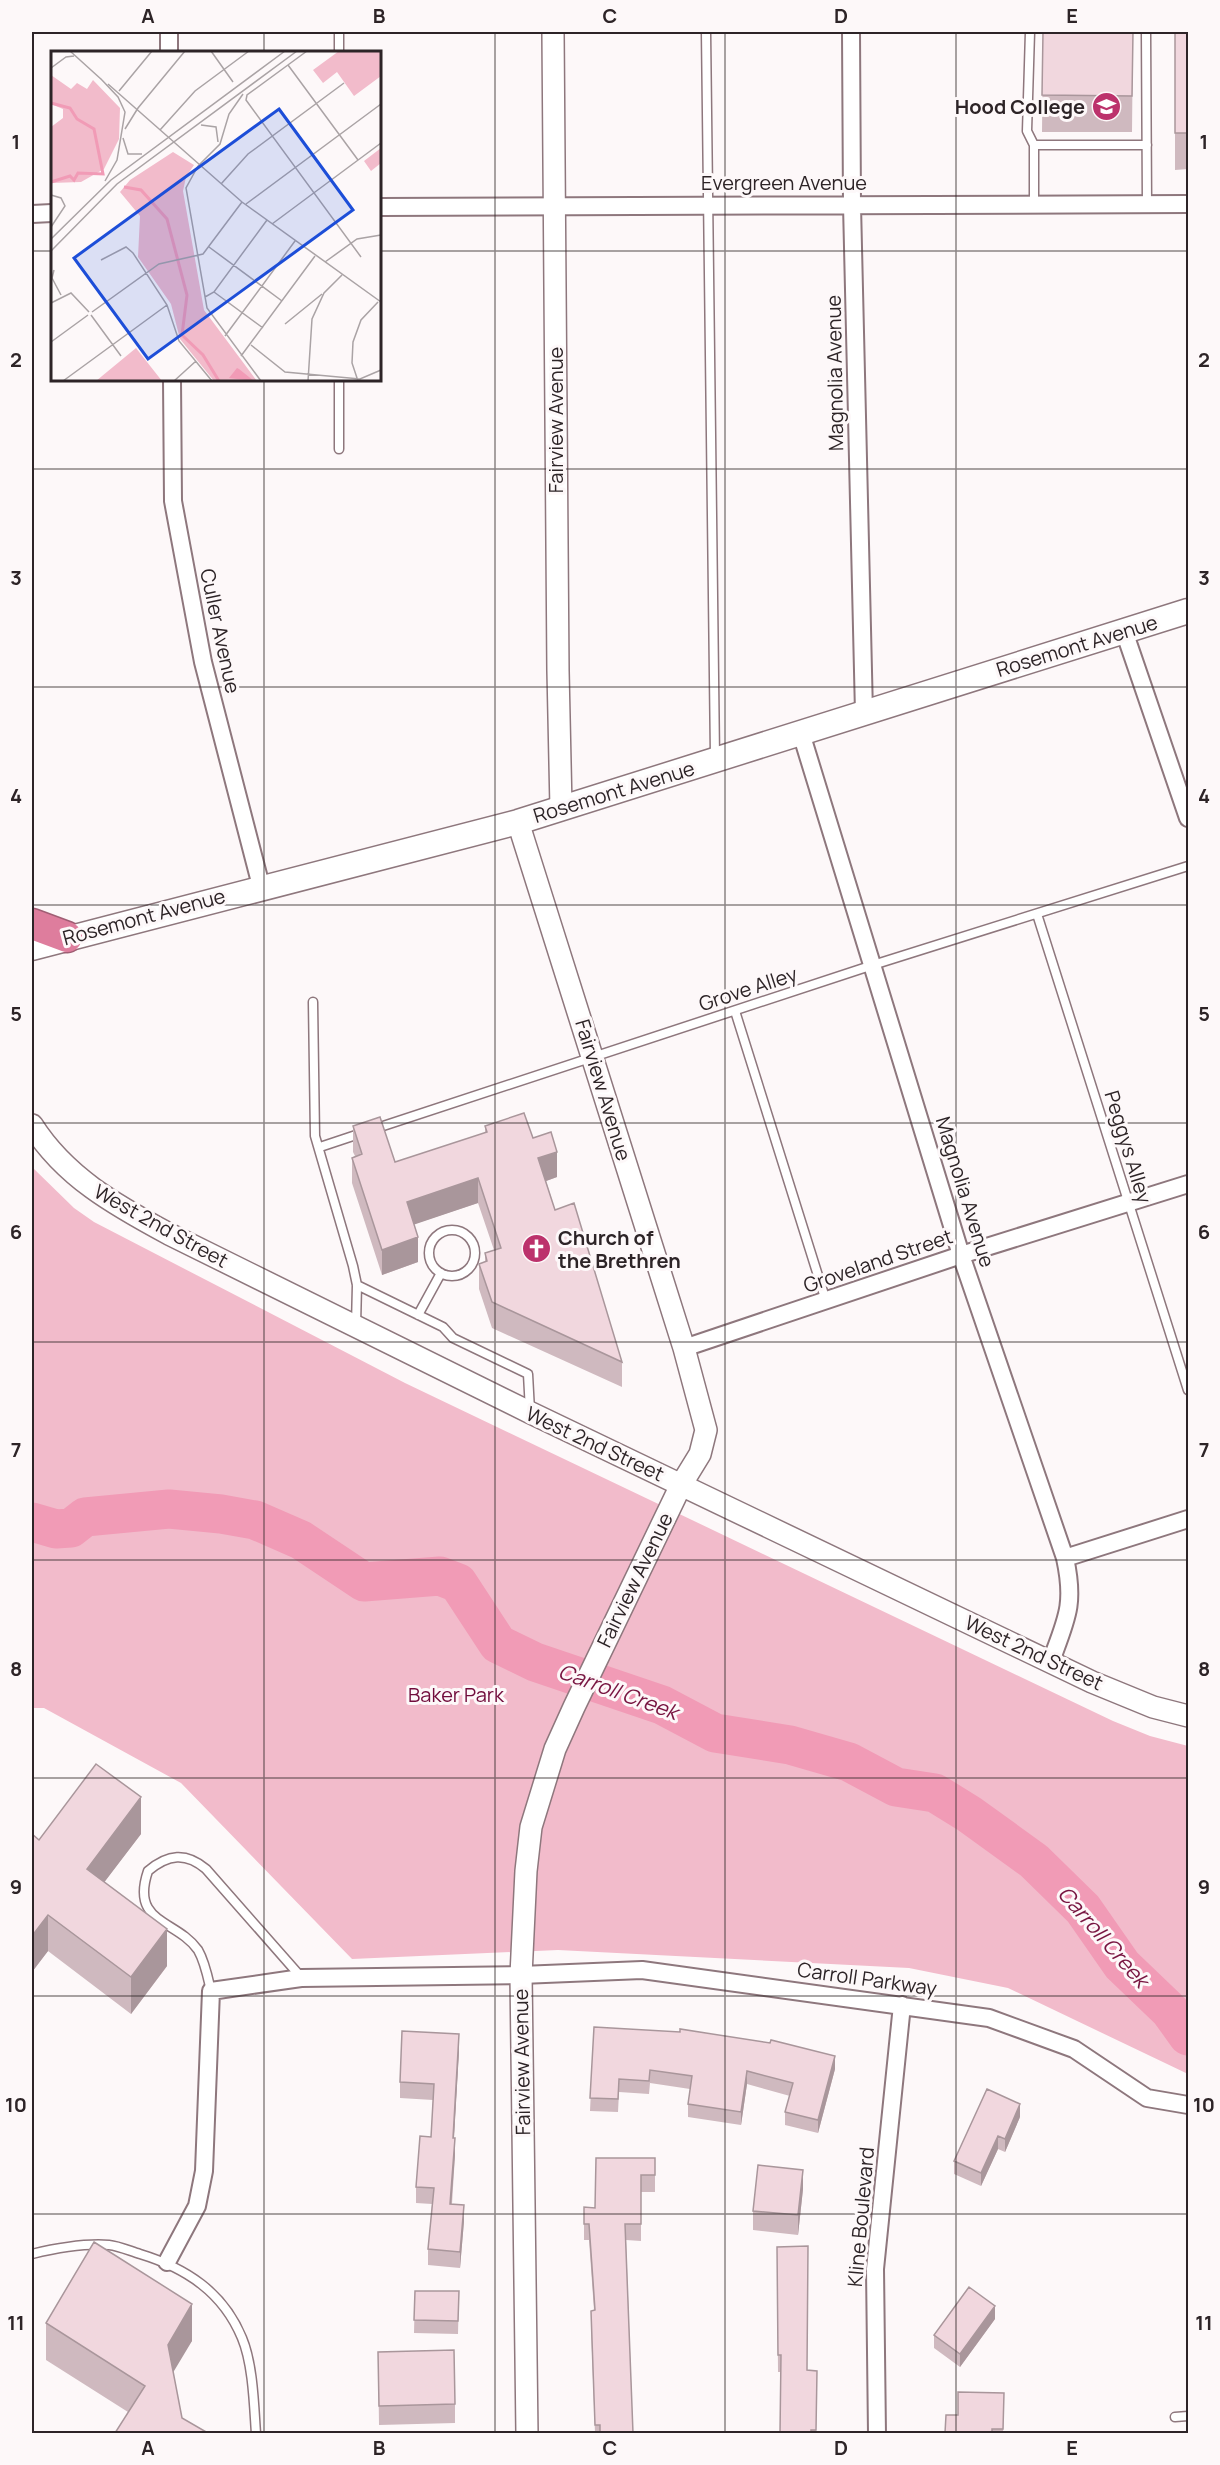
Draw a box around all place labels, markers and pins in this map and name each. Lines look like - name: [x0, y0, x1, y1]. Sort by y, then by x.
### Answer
- school or university icon: Hood College: [1090, 91, 1122, 123]
- place label: Hood College: [955, 93, 1085, 120]
- place label: Church of the Brethren: [558, 1224, 681, 1274]
- church icon: Church of the Brethren: [521, 1233, 553, 1265]

